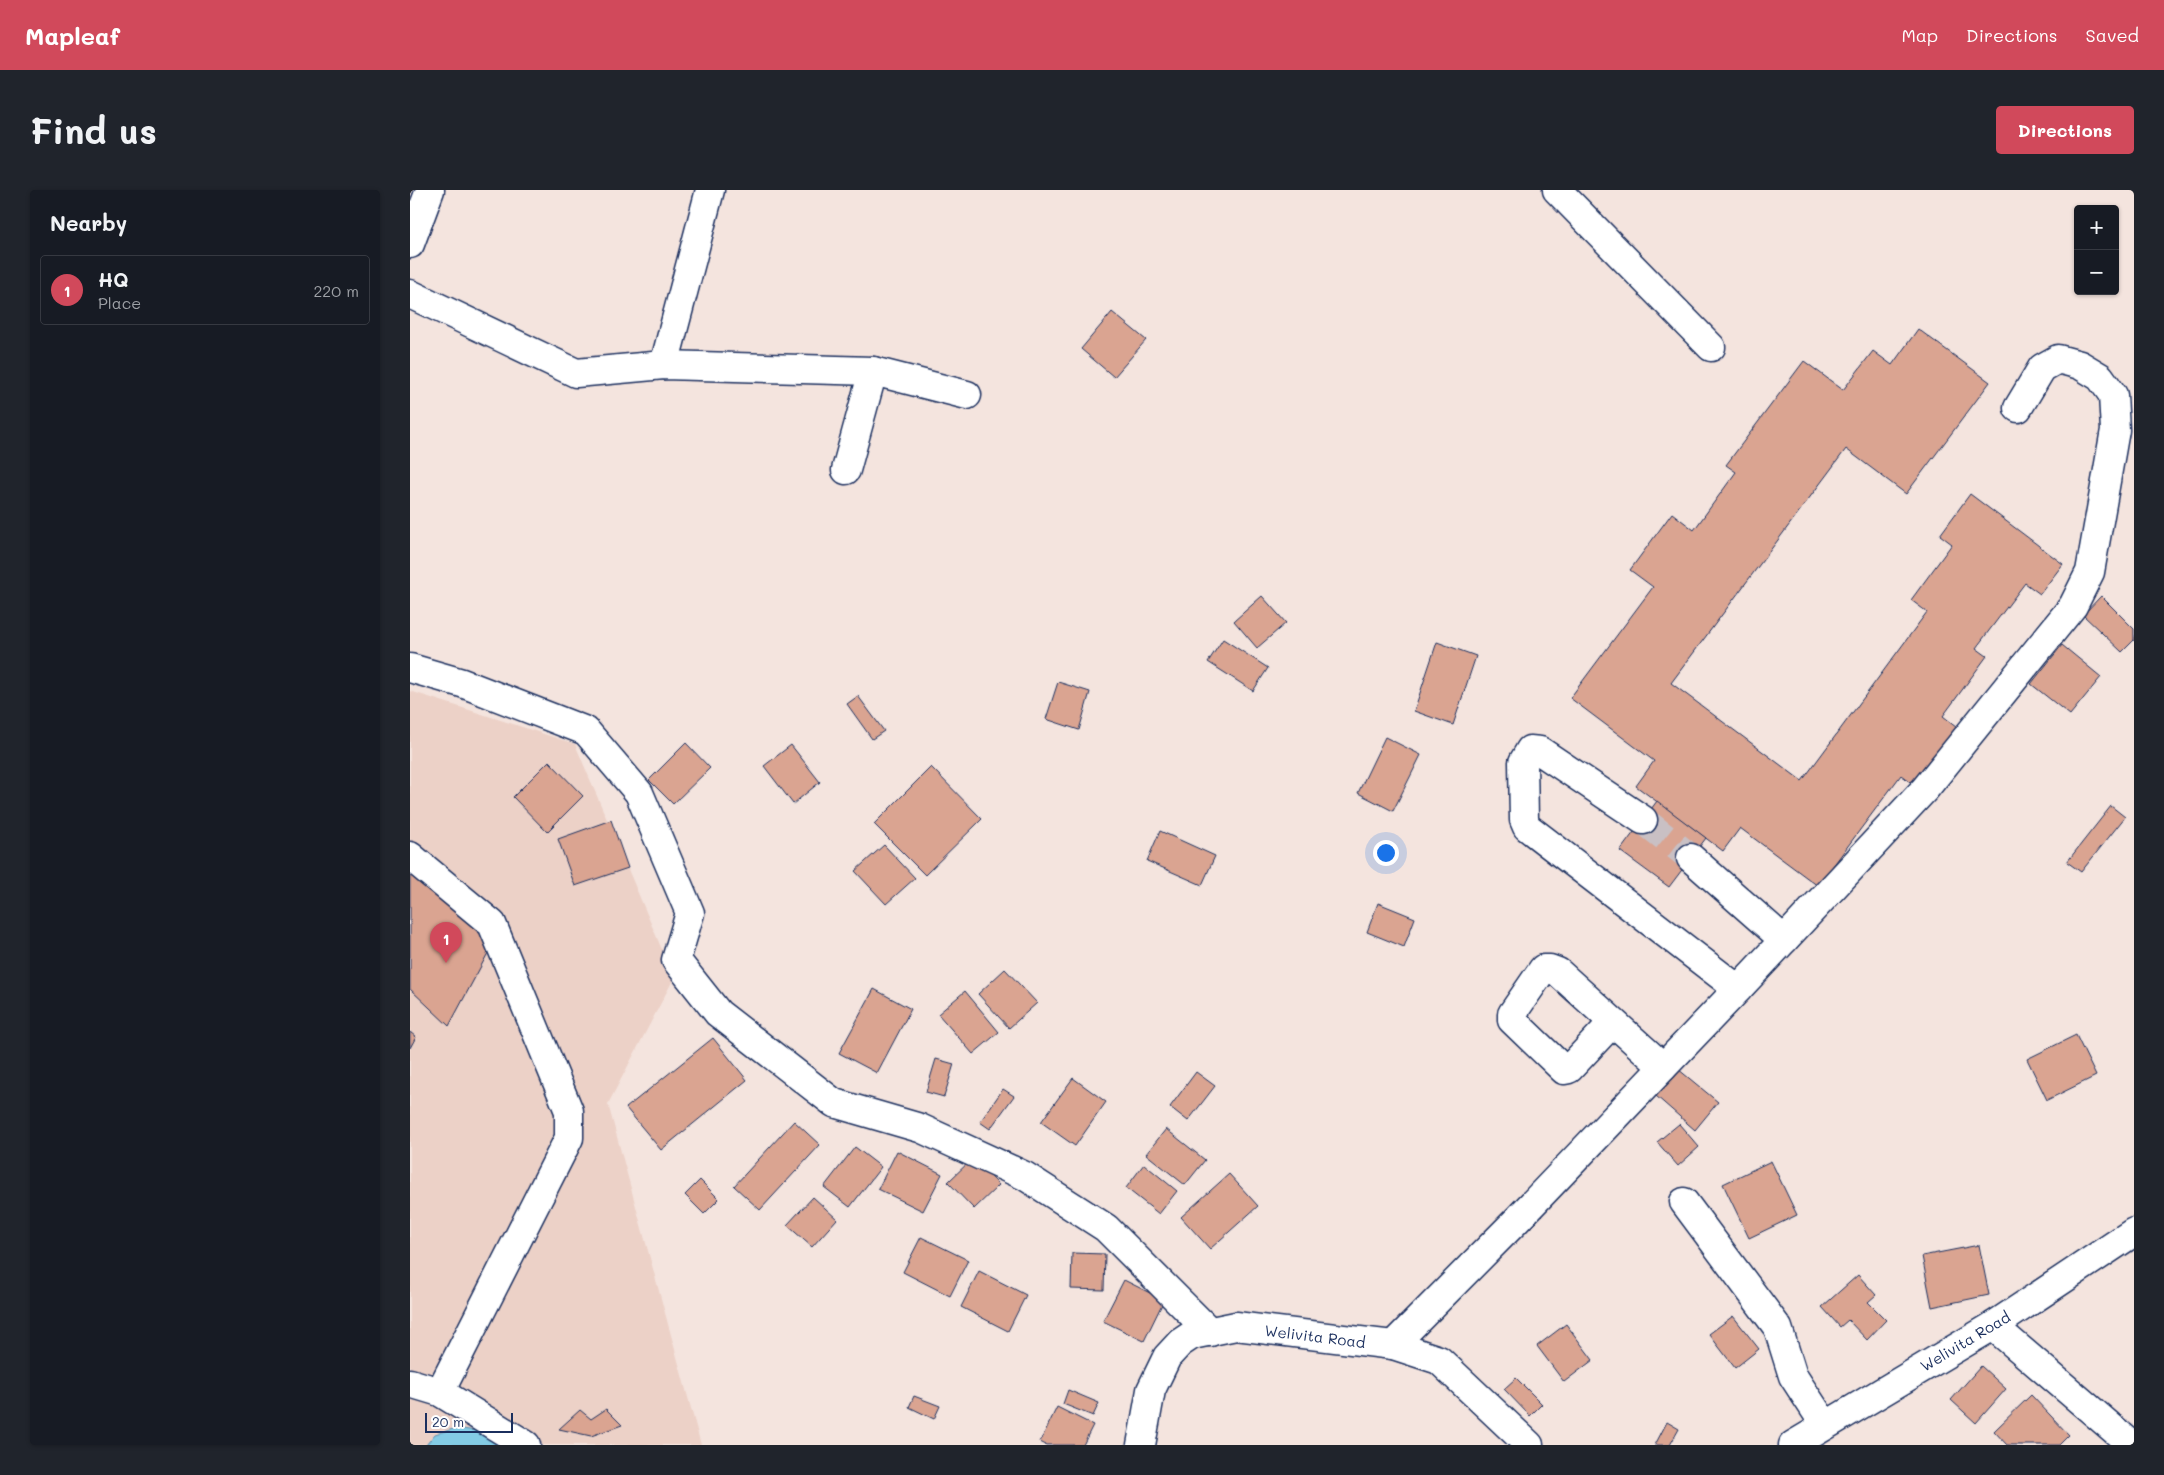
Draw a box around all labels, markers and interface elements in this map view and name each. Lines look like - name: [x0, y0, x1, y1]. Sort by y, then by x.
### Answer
- text: Mapleaf: [25, 20, 120, 51]
- text: Map: [1901, 23, 1938, 47]
- text: Directions: [1966, 23, 2058, 47]
- text: Saved: [2086, 23, 2139, 47]
- button: Directions: [1996, 106, 2134, 154]
- text: Find us: [30, 107, 157, 153]
- map controls: [2074, 205, 2119, 295]
- button: +: [2074, 205, 2119, 250]
- text: Nearby: [50, 209, 127, 236]
- button: −: [2074, 250, 2119, 295]
- text: HQ: [98, 267, 129, 292]
- text: 1: [63, 280, 71, 301]
- text: 220 m: [313, 280, 359, 301]
- text: Place: [98, 292, 141, 313]
- your location: [1373, 840, 1399, 866]
- pin: 1: [430, 922, 462, 963]
- street label: Welivita Road: [1916, 1306, 2014, 1376]
- street label: Welivita Road: [1263, 1320, 1367, 1352]
- scale bar: [425, 1410, 512, 1433]
- text: 20 m: [432, 1412, 464, 1431]

